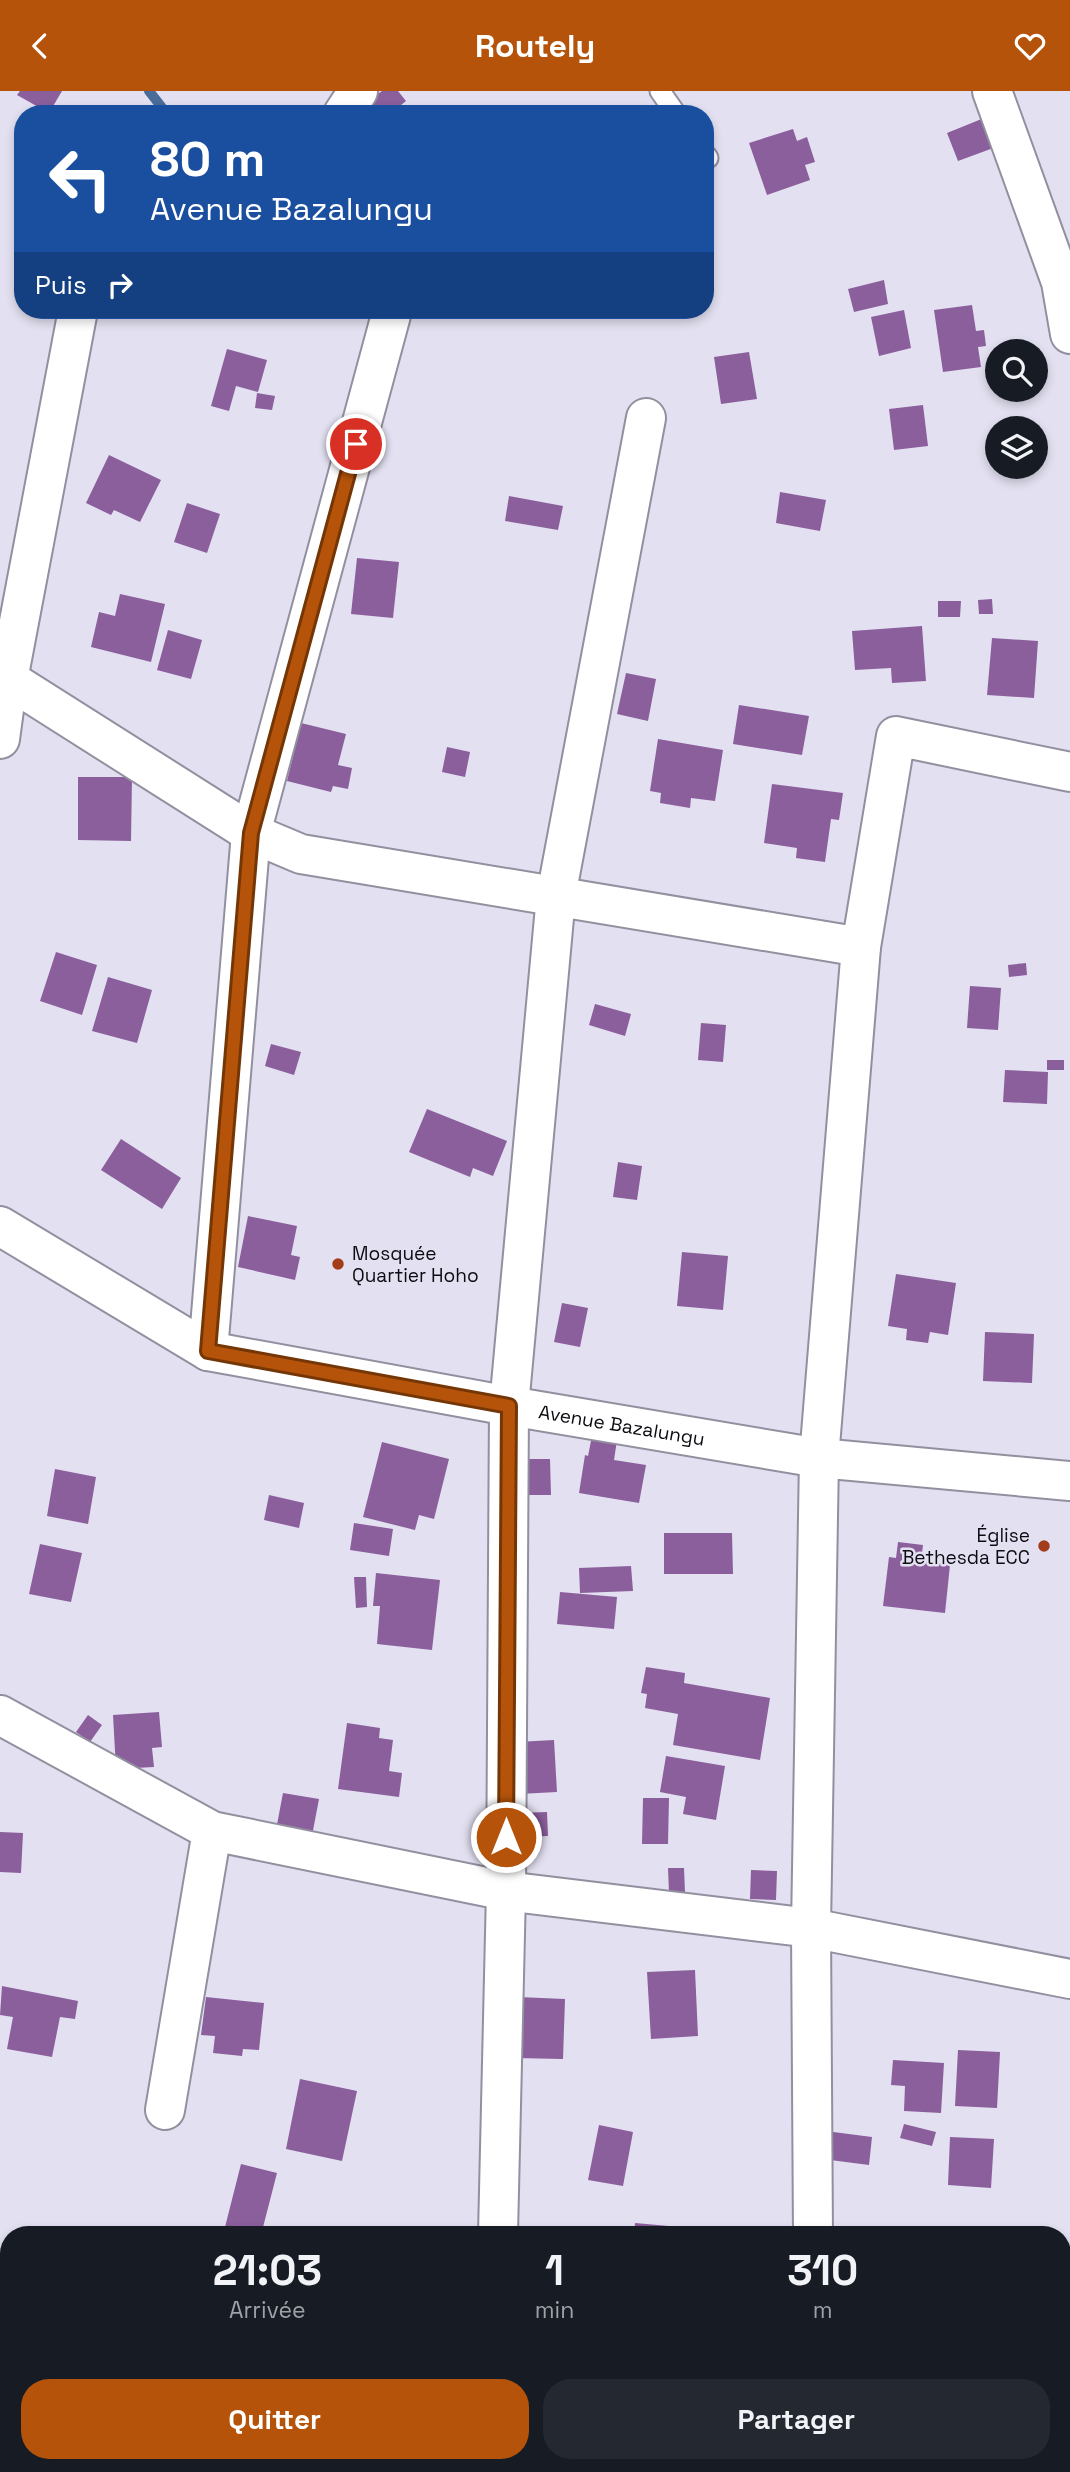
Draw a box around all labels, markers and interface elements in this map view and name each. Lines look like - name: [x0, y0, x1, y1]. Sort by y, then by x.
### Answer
- text: Routely: [475, 26, 595, 66]
- icon: back: [21, 27, 59, 65]
- icon: heart: [1011, 27, 1049, 65]
- text: 80 m: [150, 128, 265, 190]
- icon: left: [35, 133, 126, 224]
- text: Avenue Bazalungu: [150, 189, 433, 229]
- icon: right: [101, 266, 139, 304]
- text: Puis: [35, 268, 87, 302]
- map controls: [985, 339, 1048, 479]
- button: search: [985, 339, 1048, 402]
- pin: [326, 414, 386, 474]
- button: layers: [985, 416, 1048, 479]
- icon: arrive: [337, 425, 375, 463]
- place label: Mosquée Quartier Hoho: [352, 1241, 479, 1288]
- marker: Mosquée Quartier Hoho: [330, 1256, 346, 1272]
- street label: Avenue Bazalungu: [537, 1399, 707, 1451]
- place label: Église Bethesda ECC: [902, 1523, 1030, 1570]
- marker: Église Bethesda ECC: [1036, 1538, 1052, 1554]
- position arrow: [469, 1800, 543, 1874]
- text: 21:03: [213, 2244, 322, 2297]
- text: 1: [545, 2244, 564, 2297]
- text: 310: [787, 2244, 858, 2297]
- text: Arrivée: [229, 2295, 306, 2325]
- text: min: [535, 2295, 574, 2325]
- text: m: [813, 2295, 833, 2325]
- button: Quitter: [21, 2379, 529, 2459]
- button: Partager: [543, 2379, 1050, 2459]

